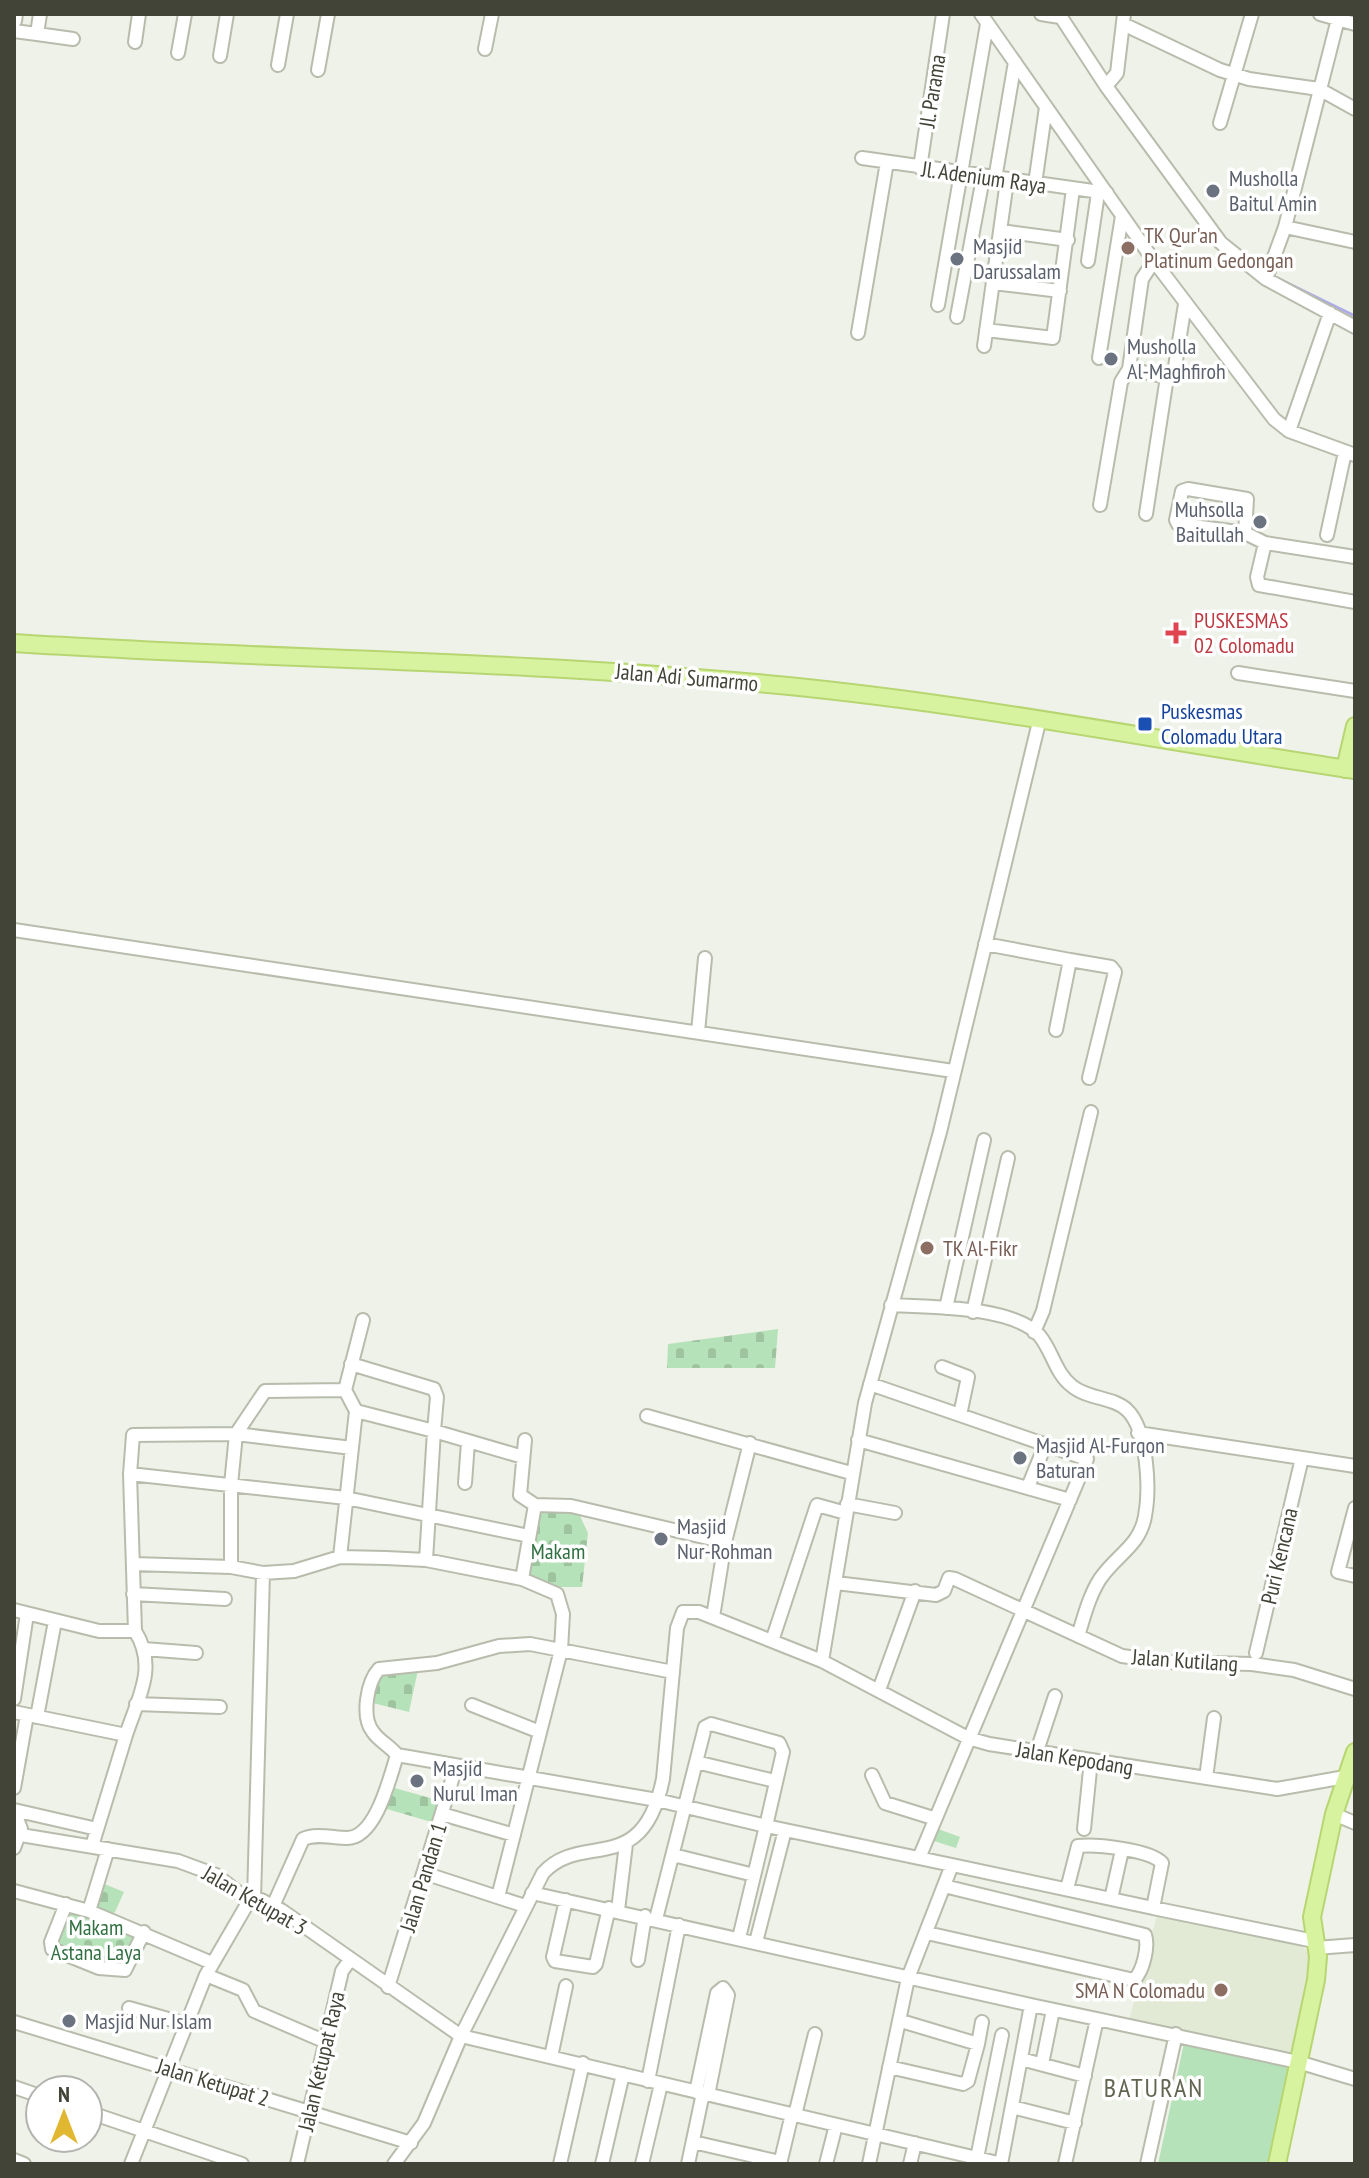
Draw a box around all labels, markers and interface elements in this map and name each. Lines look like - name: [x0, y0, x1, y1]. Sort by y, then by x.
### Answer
- street label: Jl. Parama: [912, 52, 952, 131]
- street label: Jl. Adenium Raya: [919, 154, 1048, 200]
- place label: Musholla Baitul Amin: [1229, 164, 1317, 217]
- marker: Musholla Baitul Amin: [1204, 182, 1222, 200]
- place label: TK Qur'an Platinum Gedongan: [1144, 221, 1293, 274]
- place label: Masjid Darussalam: [973, 232, 1061, 285]
- marker: TK Qur'an Platinum Gedongan: [1119, 239, 1137, 257]
- marker: Masjid Darussalam: [948, 250, 966, 268]
- place label: Musholla Al-Maghfiroh: [1127, 332, 1226, 385]
- marker: Musholla Al-Maghfiroh: [1102, 350, 1120, 368]
- place label: Muhsolla Baitullah: [1175, 495, 1244, 548]
- marker: Muhsolla Baitullah: [1251, 513, 1269, 531]
- place label: PUSKESMAS 02 Colomadu: [1194, 606, 1294, 659]
- marker: PUSKESMAS 02 Colomadu: [1165, 622, 1187, 644]
- street label: Jalan Adi Sumarmo: [614, 657, 759, 697]
- place label: Puskesmas Colomadu Utara: [1161, 697, 1283, 750]
- marker: Puskesmas Colomadu Utara: [1136, 715, 1154, 733]
- place label: TK Al-Fikr: [943, 1234, 1018, 1262]
- marker: TK Al-Fikr: [918, 1239, 936, 1257]
- place label: Masjid Al-Furqon Baturan: [1036, 1431, 1165, 1484]
- marker: Masjid Al-Furqon Baturan: [1011, 1449, 1029, 1467]
- street label: Puri Kencana: [1254, 1505, 1304, 1607]
- place label: Masjid Nur-Rohman: [677, 1512, 772, 1565]
- marker: Masjid Nur-Rohman: [652, 1530, 670, 1548]
- park label: Makam: [531, 1537, 585, 1565]
- street label: Jalan Kutilang: [1130, 1642, 1239, 1678]
- street label: Jalan Kepodang: [1014, 1735, 1135, 1781]
- place label: Masjid Nurul Iman: [433, 1754, 518, 1807]
- marker: Masjid Nurul Iman: [408, 1772, 426, 1790]
- street label: Jalan Pandan 1: [393, 1819, 453, 1936]
- street label: Jalan Ketupat 3: [197, 1858, 312, 1941]
- park label: Makam Astana Laya: [51, 1913, 141, 1966]
- place label: SMA N Colomadu: [1075, 1976, 1205, 2004]
- marker: SMA N Colomadu: [1212, 1981, 1230, 1999]
- street label: Jalan Ketupat Raya: [291, 1988, 351, 2135]
- place label: Masjid Nur Islam: [85, 2007, 212, 2035]
- marker: Masjid Nur Islam: [60, 2012, 78, 2030]
- street label: Jalan Ketupat 2: [152, 2051, 273, 2112]
- district label: BATURAN: [1104, 2071, 1204, 2104]
- north arrow: [24, 2074, 104, 2154]
- text: N: [58, 2080, 70, 2108]

